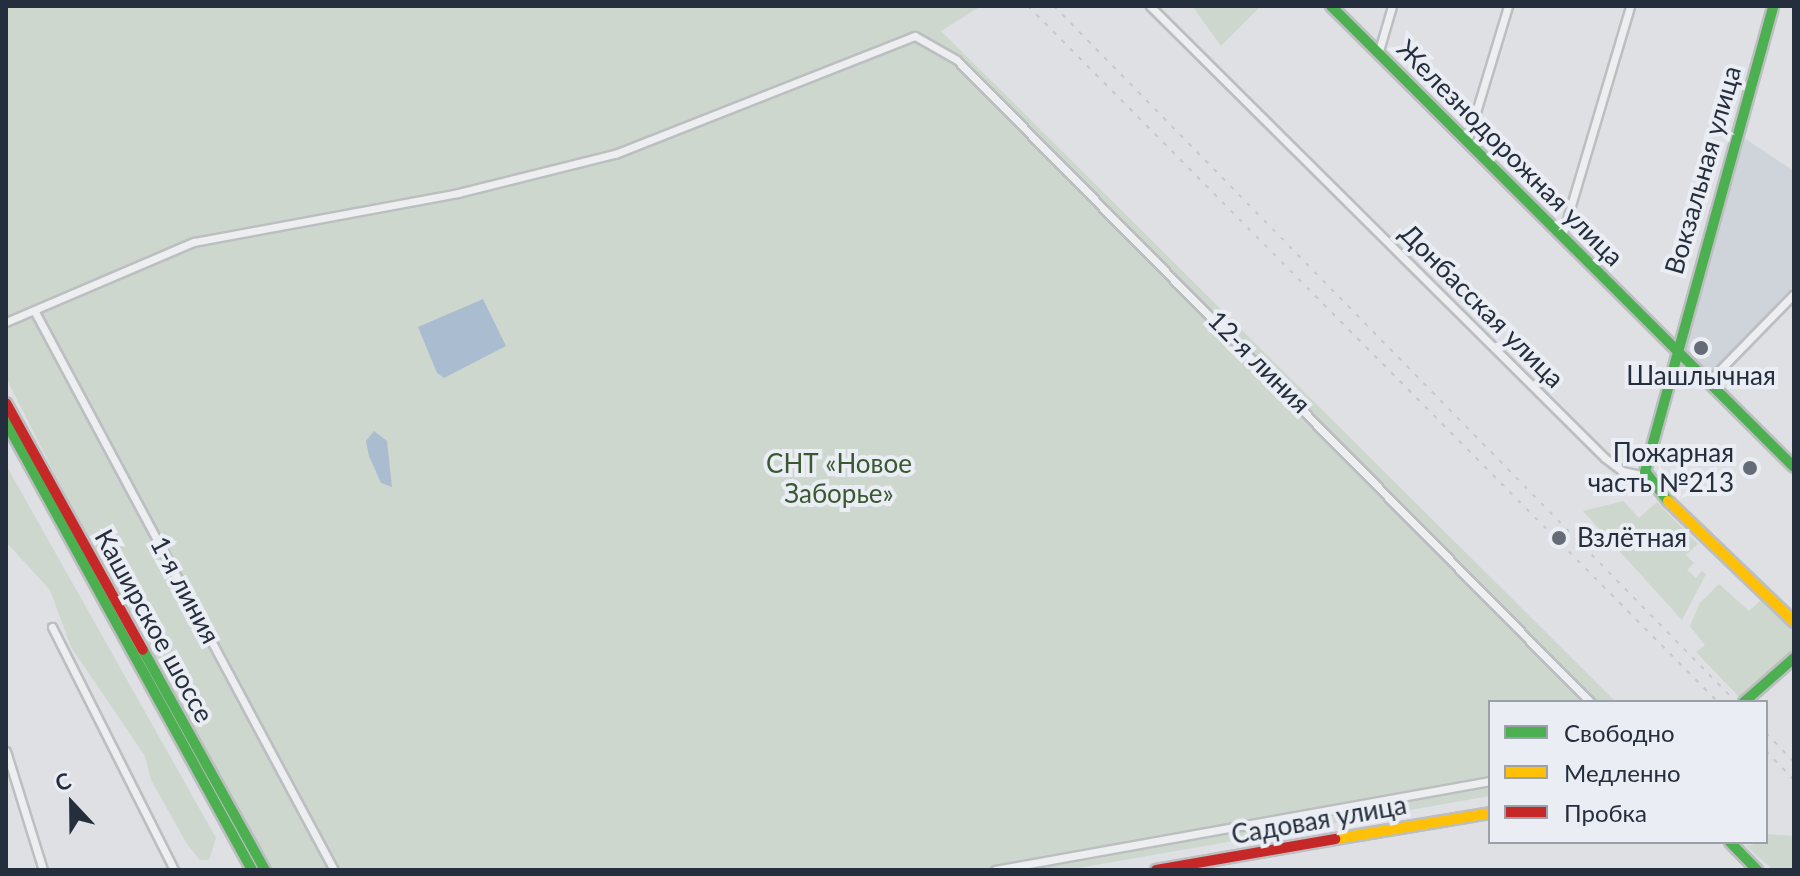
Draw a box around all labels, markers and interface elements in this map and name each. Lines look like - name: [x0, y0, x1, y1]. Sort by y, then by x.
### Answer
- street label: Железнодорожная улица: [1390, 33, 1630, 273]
- street label: Вокзальная улица: [1658, 62, 1748, 278]
- street label: Донбасская улица: [1394, 218, 1570, 394]
- street label: 12-я линия: [1201, 304, 1317, 420]
- marker: Шашлычная: [1692, 339, 1710, 357]
- place label: Шашлычная: [1626, 360, 1776, 392]
- place label: Пожарная часть №213: [1588, 437, 1734, 498]
- park label: СНТ «Новое Заборье»: [766, 448, 912, 510]
- marker: Пожарная часть №213: [1741, 459, 1759, 477]
- place label: Взлётная: [1577, 522, 1687, 554]
- street label: Каширское шоссе: [88, 524, 220, 728]
- marker: Взлётная: [1548, 527, 1570, 549]
- street label: 1-я линия: [144, 531, 226, 649]
- legend: [1488, 700, 1768, 844]
- text: Свободно: [1564, 718, 1675, 747]
- text: Медленно: [1564, 758, 1681, 787]
- north arrow: [32, 764, 112, 844]
- text: С: [51, 766, 75, 797]
- street label: Садовая улица: [1229, 789, 1409, 851]
- text: Пробка: [1564, 798, 1647, 827]

